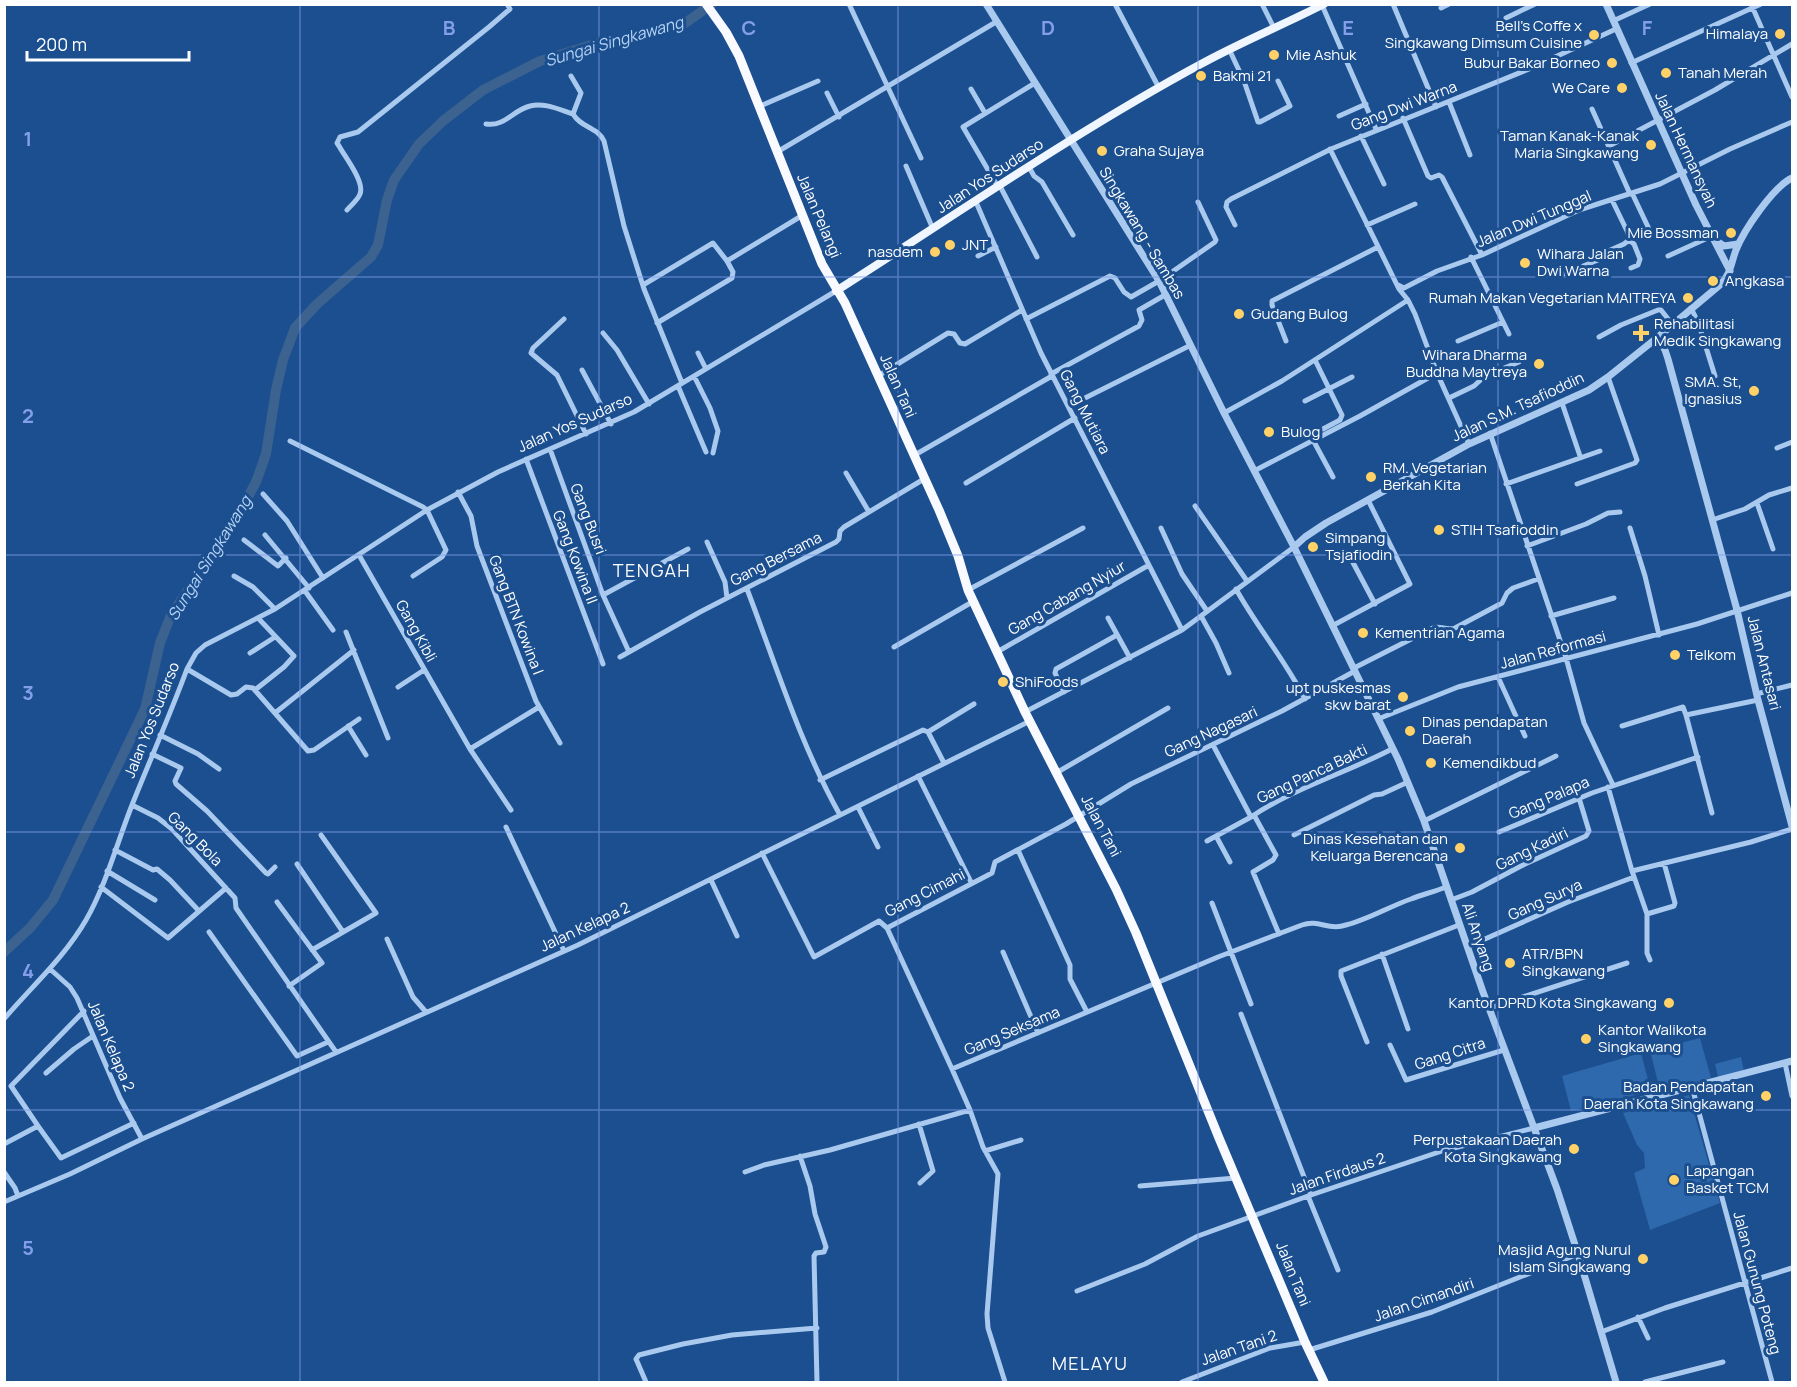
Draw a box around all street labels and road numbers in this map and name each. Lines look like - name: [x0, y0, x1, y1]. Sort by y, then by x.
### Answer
- street label: Gang Dwi Warna: [1348, 76, 1460, 135]
- street label: Jalan Hermansyah: [1650, 88, 1723, 211]
- street label: Jalan Yos Sudarso: [932, 133, 1047, 218]
- street label: Singkawang - Sambas: [1095, 163, 1190, 303]
- street label: Jalan Pelangi: [792, 170, 847, 261]
- street label: Jalan Dwi Tunggal: [1473, 185, 1594, 252]
- street label: Jalan Tani: [875, 351, 922, 421]
- street label: Gang Mutiara: [1055, 366, 1116, 458]
- street label: Jalan S.M. Tsafioddin: [1448, 367, 1587, 446]
- street label: Jalan Yos Sudarso: [514, 388, 635, 457]
- street label: Gang Busri: [565, 480, 612, 557]
- street label: Gang Kowina II: [548, 507, 603, 607]
- street label: Gang Bersama: [726, 526, 825, 591]
- street label: Gang BTN Kowina I: [484, 552, 549, 678]
- street label: Gang Cabang Nyiur: [1004, 555, 1130, 640]
- street label: Gang Kibli: [391, 596, 442, 666]
- street label: Jalan Antasari: [1743, 613, 1786, 712]
- street label: Jalan Reformasi: [1498, 625, 1608, 674]
- street label: Jalan Yos Sudarso: [119, 659, 184, 781]
- street label: Gang Nagasari: [1161, 701, 1261, 762]
- street label: Gang Panca Bakti: [1253, 739, 1370, 808]
- street label: Gang Palapa: [1505, 771, 1592, 824]
- street label: Jalan Tani: [1076, 791, 1127, 861]
- street label: Gang Bola: [163, 807, 227, 871]
- street label: Gang Kadiri: [1492, 822, 1572, 875]
- street label: Gang Cimahi: [881, 863, 968, 922]
- street label: Gang Surya: [1504, 874, 1585, 925]
- street label: Jalan Kelapa 2: [537, 897, 633, 956]
- street label: Ali Anyang: [1457, 900, 1500, 974]
- street label: Jalan Kelapa 2: [83, 997, 140, 1094]
- street label: Gang Seksama: [961, 1001, 1063, 1060]
- street label: Gang Citra: [1412, 1032, 1488, 1075]
- street label: Jalan Firdaus 2: [1286, 1147, 1388, 1200]
- street label: Jalan Gunung Poteng: [1728, 1209, 1787, 1357]
- street label: Jalan Tani: [1271, 1238, 1316, 1309]
- street label: Jalan Cimandiri: [1371, 1273, 1477, 1326]
- street label: Jalan Tani 2: [1198, 1325, 1280, 1370]

